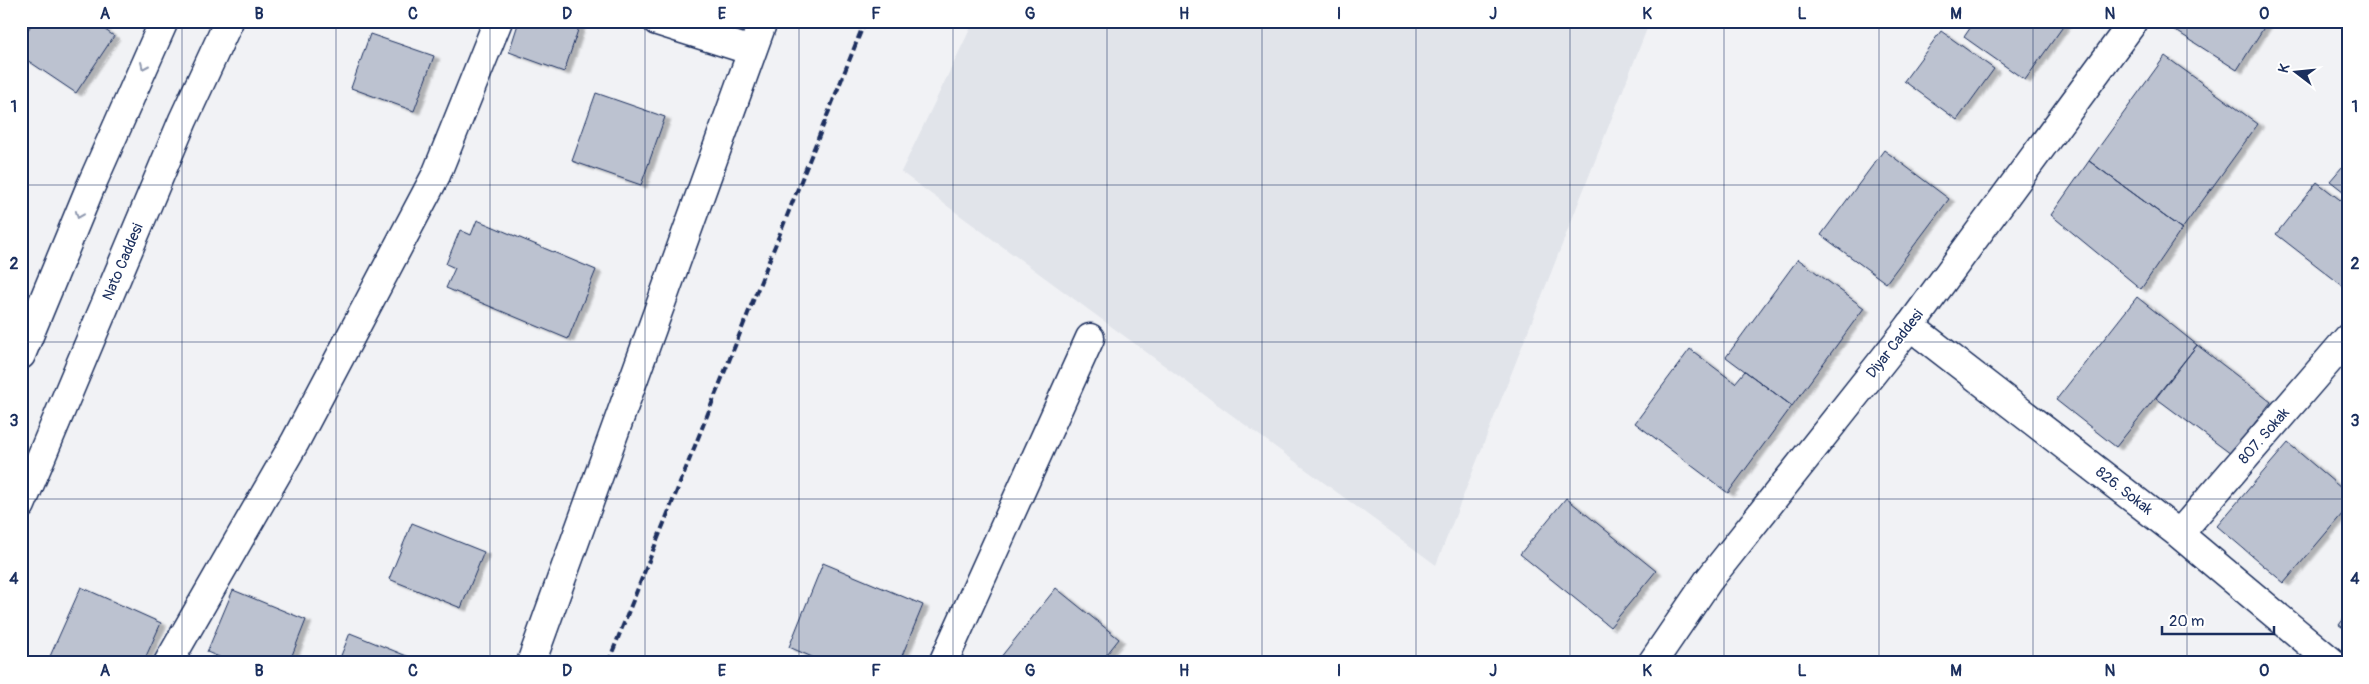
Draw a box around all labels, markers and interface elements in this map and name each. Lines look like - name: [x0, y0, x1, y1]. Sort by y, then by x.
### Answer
- text: A: [100, 4, 111, 24]
- text: B: [254, 4, 264, 24]
- text: C: [408, 4, 418, 24]
- text: D: [562, 4, 572, 24]
- text: E: [718, 4, 727, 24]
- text: F: [871, 4, 881, 24]
- text: G: [1025, 4, 1036, 24]
- text: H: [1179, 4, 1189, 24]
- text: I: [1337, 4, 1341, 24]
- text: J: [1489, 4, 1497, 24]
- text: K: [1642, 4, 1652, 24]
- text: L: [1797, 4, 1807, 24]
- text: M: [1950, 4, 1962, 24]
- text: N: [2105, 4, 2116, 24]
- text: O: [2259, 4, 2269, 24]
- north arrow: [2272, 48, 2322, 98]
- one-way arrow: [139, 61, 150, 70]
- text: K: [2275, 62, 2293, 75]
- text: 1: [11, 97, 17, 117]
- text: 1: [2352, 97, 2358, 117]
- one-way arrow: [75, 210, 85, 219]
- street label: Nato Caddesi: [98, 220, 148, 303]
- text: 2: [10, 254, 19, 274]
- text: 2: [2351, 254, 2360, 274]
- street label: Diyar Caddesi: [1862, 306, 1928, 382]
- street label: 807. Sokak: [2234, 403, 2294, 468]
- text: 3: [10, 411, 19, 431]
- text: 3: [2351, 411, 2360, 431]
- street label: 826. Sokak: [2092, 463, 2157, 520]
- text: 4: [9, 569, 19, 589]
- text: 4: [2350, 569, 2360, 589]
- scale bar: [2162, 604, 2274, 636]
- text: 20 m: [2169, 612, 2204, 631]
- text: A: [100, 661, 111, 681]
- text: B: [254, 661, 264, 681]
- text: C: [408, 661, 418, 681]
- text: D: [562, 661, 572, 681]
- text: E: [718, 661, 727, 681]
- text: F: [871, 661, 881, 681]
- text: G: [1025, 661, 1036, 681]
- text: H: [1179, 661, 1189, 681]
- text: I: [1337, 661, 1341, 681]
- text: J: [1489, 661, 1497, 681]
- text: K: [1642, 661, 1652, 681]
- text: L: [1797, 661, 1807, 681]
- text: M: [1950, 661, 1962, 681]
- text: N: [2105, 661, 2116, 681]
- text: O: [2259, 661, 2269, 681]

